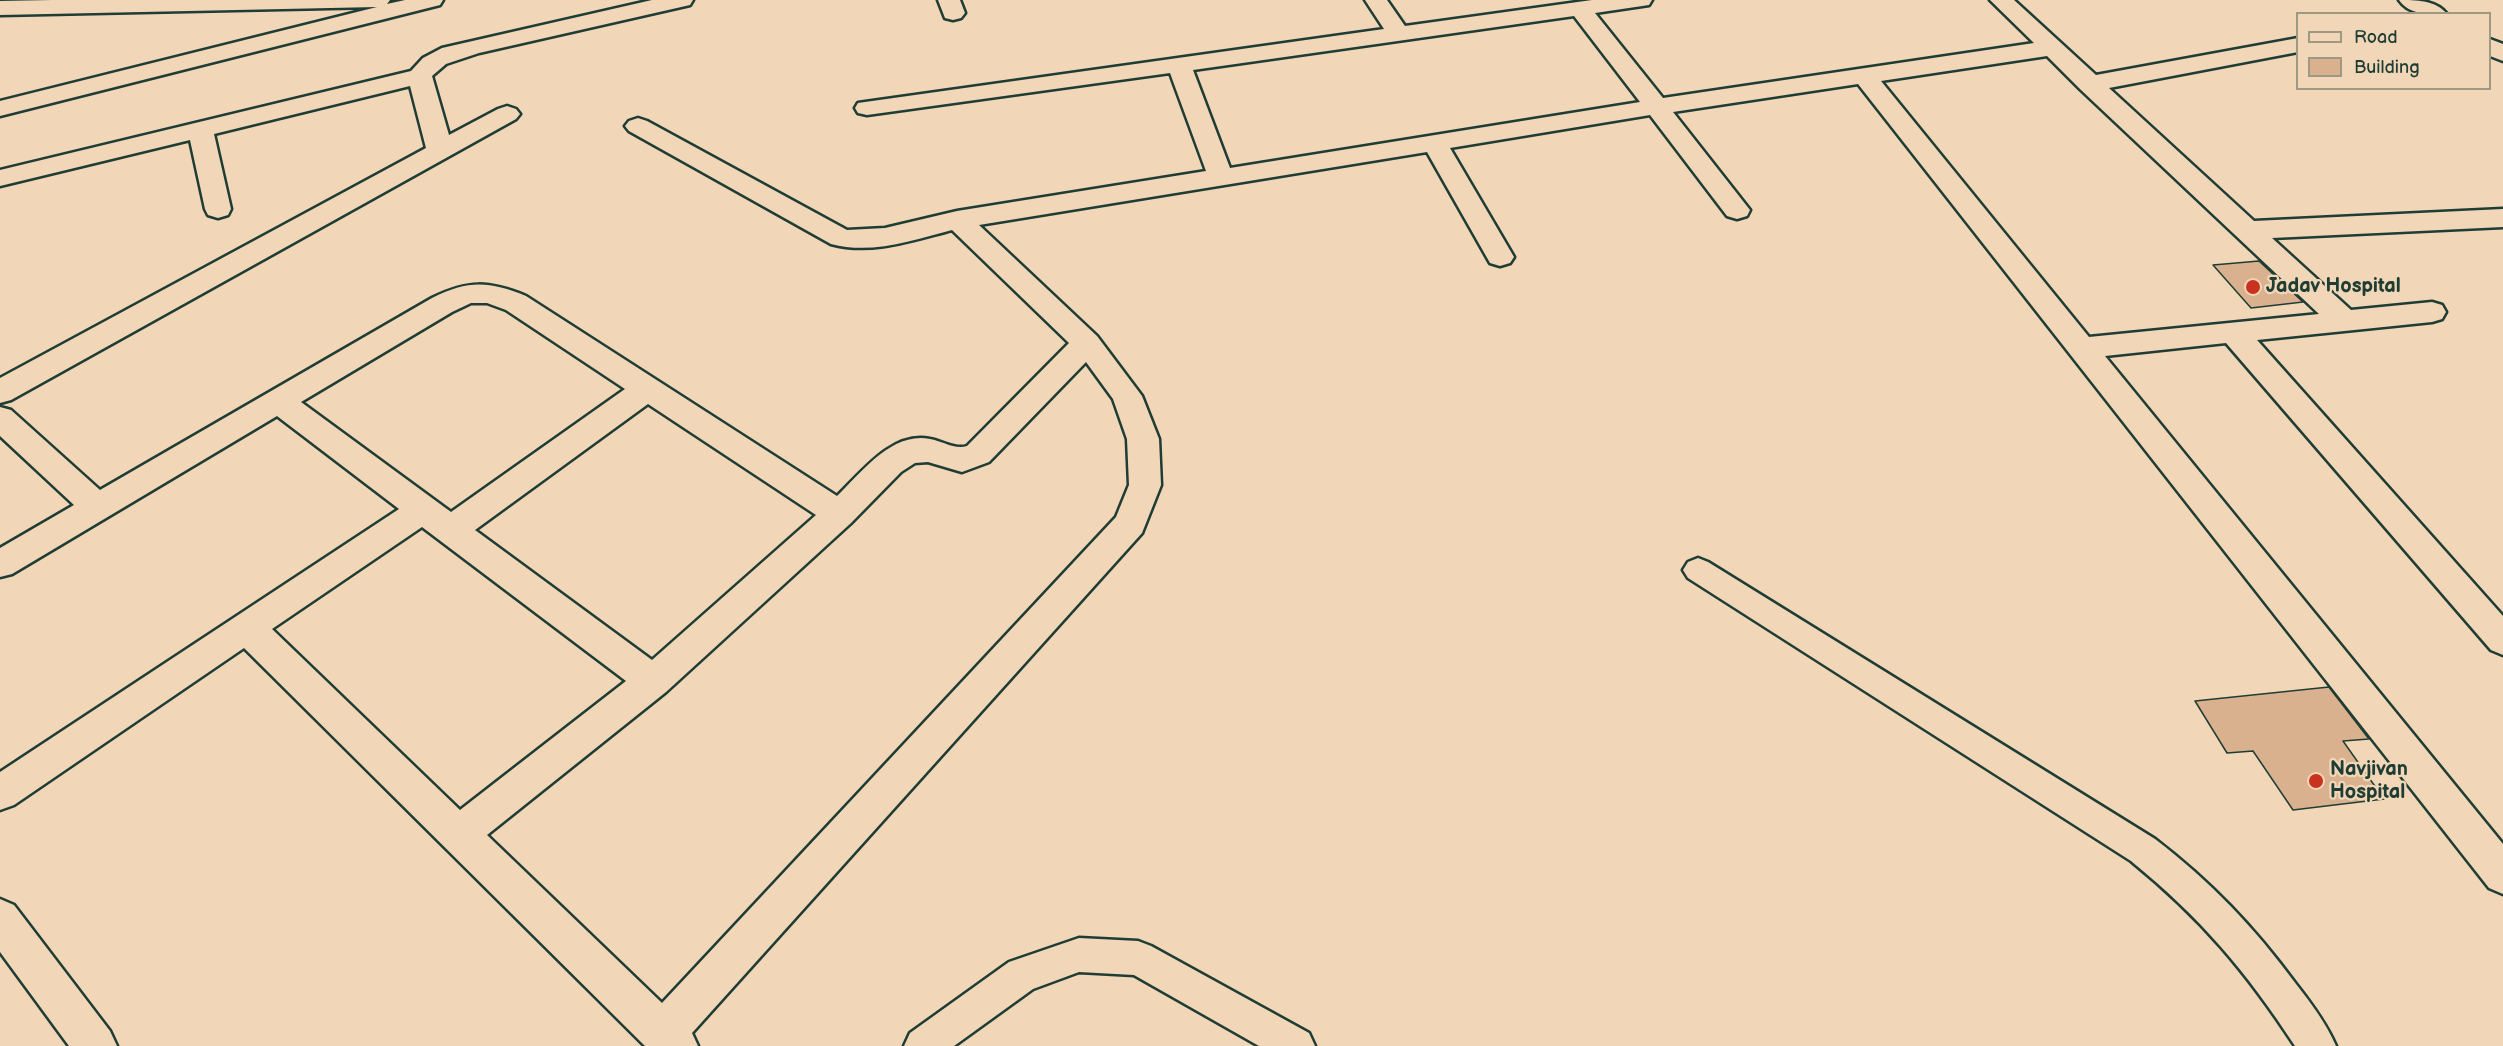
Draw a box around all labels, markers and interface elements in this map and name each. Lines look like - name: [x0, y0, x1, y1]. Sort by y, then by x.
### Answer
- legend: [2296, 12, 2491, 90]
- text: Road: [2354, 27, 2398, 48]
- text: Building: [2354, 57, 2420, 78]
- place label: Jadav Hospital: [2266, 275, 2401, 299]
- marker: Jadav Hospital: [2244, 278, 2262, 296]
- place label: Navjivan Hospital: [2330, 758, 2408, 805]
- marker: Navjivan Hospital: [2307, 772, 2325, 790]

